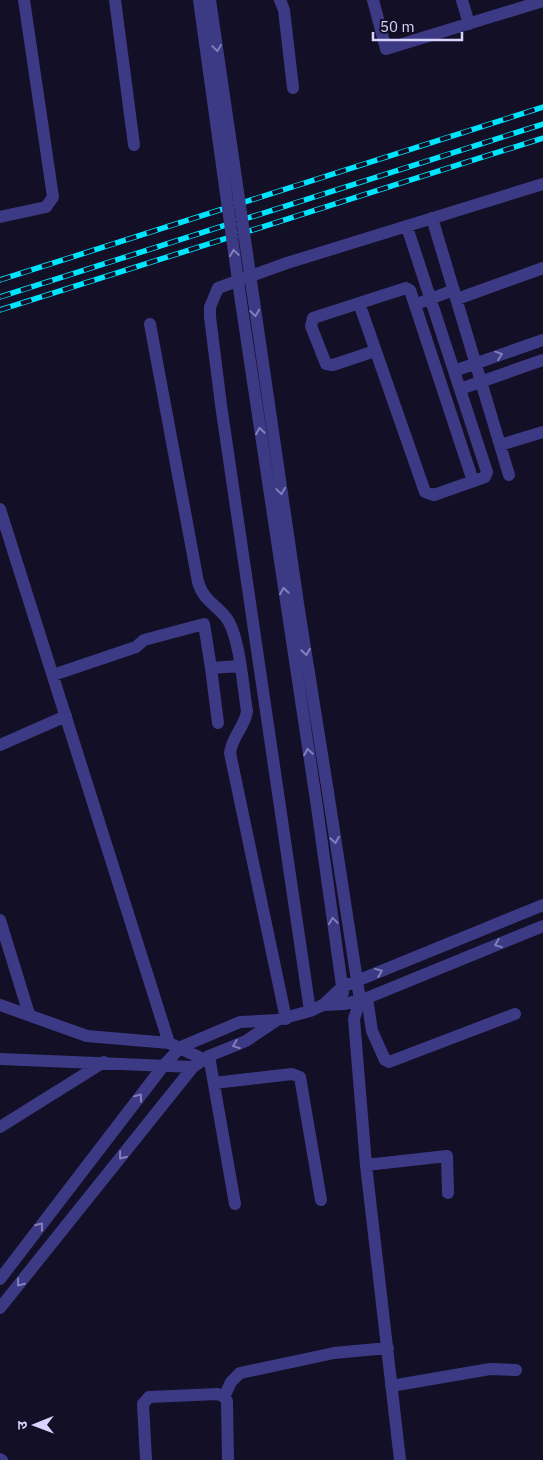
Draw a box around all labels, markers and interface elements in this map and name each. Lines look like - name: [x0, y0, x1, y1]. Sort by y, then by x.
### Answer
- scale bar: [373, 10, 462, 42]
- text: 50 m: [380, 17, 415, 36]
- one-way arrow: [211, 44, 221, 53]
- one-way arrow: [229, 248, 240, 256]
- one-way arrow: [249, 309, 260, 317]
- one-way arrow: [494, 351, 502, 361]
- one-way arrow: [255, 426, 266, 434]
- one-way arrow: [276, 487, 286, 495]
- one-way arrow: [280, 587, 290, 596]
- one-way arrow: [300, 647, 310, 656]
- one-way arrow: [304, 748, 314, 756]
- one-way arrow: [330, 836, 340, 844]
- one-way arrow: [328, 917, 339, 925]
- one-way arrow: [494, 938, 503, 949]
- one-way arrow: [374, 968, 383, 979]
- one-way arrow: [232, 1039, 241, 1049]
- one-way arrow: [133, 1093, 142, 1103]
- one-way arrow: [119, 1151, 128, 1160]
- one-way arrow: [35, 1223, 43, 1232]
- one-way arrow: [18, 1277, 26, 1286]
- north arrow: [10, 1400, 60, 1450]
- text: उ: [13, 1420, 31, 1429]

